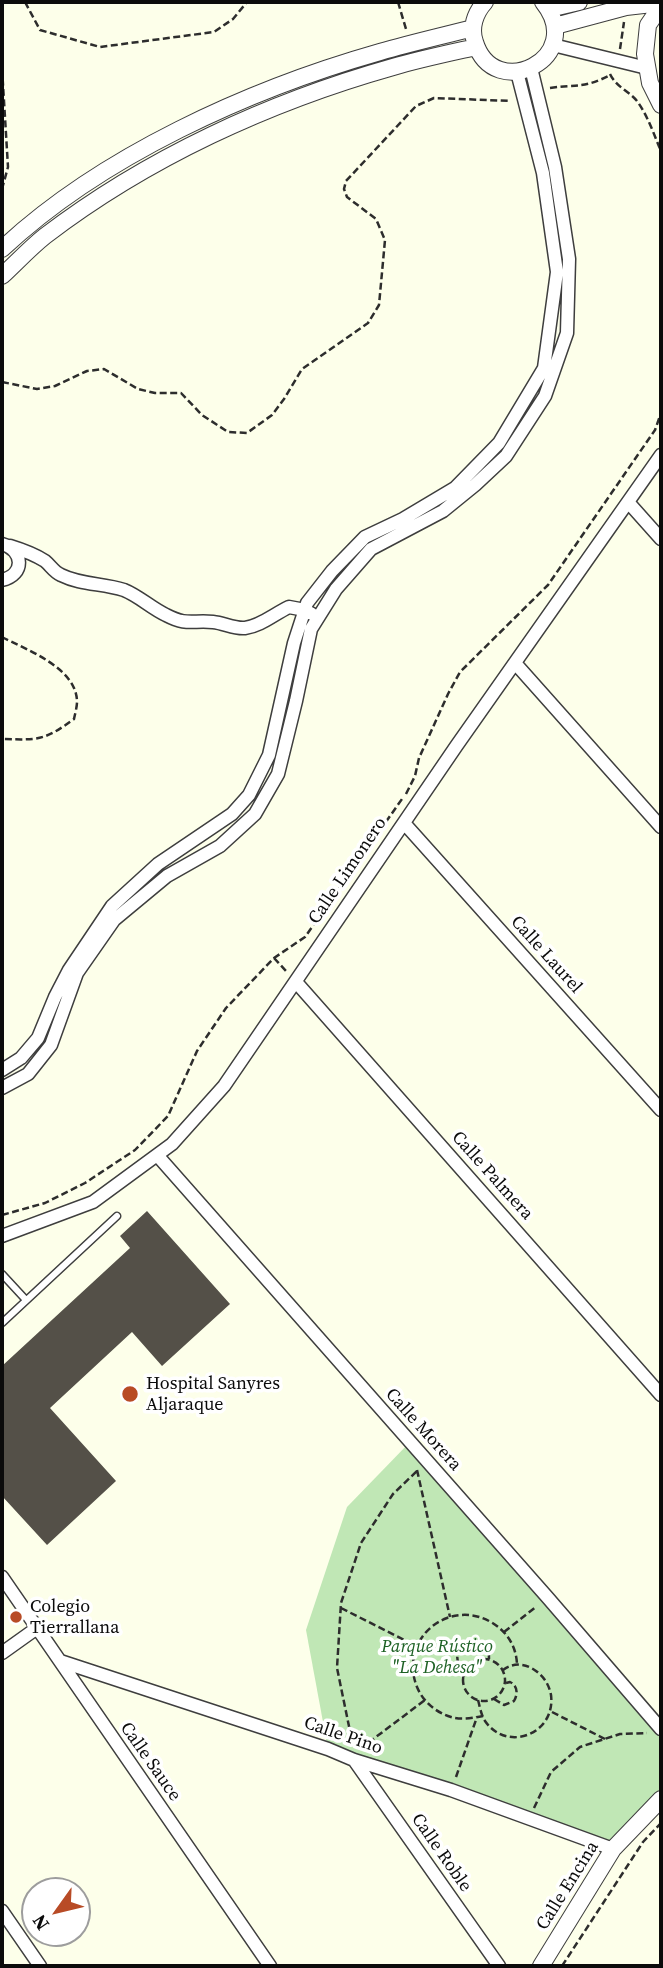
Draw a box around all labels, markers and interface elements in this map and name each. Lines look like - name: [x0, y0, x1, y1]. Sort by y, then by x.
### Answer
- street label: Calle Limonero: [304, 813, 392, 929]
- street label: Calle Laurel: [506, 912, 586, 998]
- street label: Calle Palmera: [447, 1127, 537, 1225]
- place label: Hospital Sanyres Aljaraque: [146, 1373, 280, 1416]
- marker: Hospital Sanyres Aljaraque: [120, 1384, 140, 1404]
- street label: Calle Morera: [380, 1384, 466, 1476]
- place label: Colegio Tierrallana: [30, 1596, 119, 1638]
- marker: Colegio Tierrallana: [8, 1609, 24, 1625]
- park label: Parque Rústico "La Dehesa": [381, 1636, 493, 1678]
- street label: Calle Pino: [301, 1713, 385, 1759]
- street label: Calle Sauce: [115, 1718, 185, 1806]
- street label: Calle Roble: [406, 1810, 476, 1896]
- street label: Calle Encina: [532, 1838, 604, 1934]
- north arrow: [21, 1877, 91, 1947]
- text: N: [26, 1910, 55, 1936]

